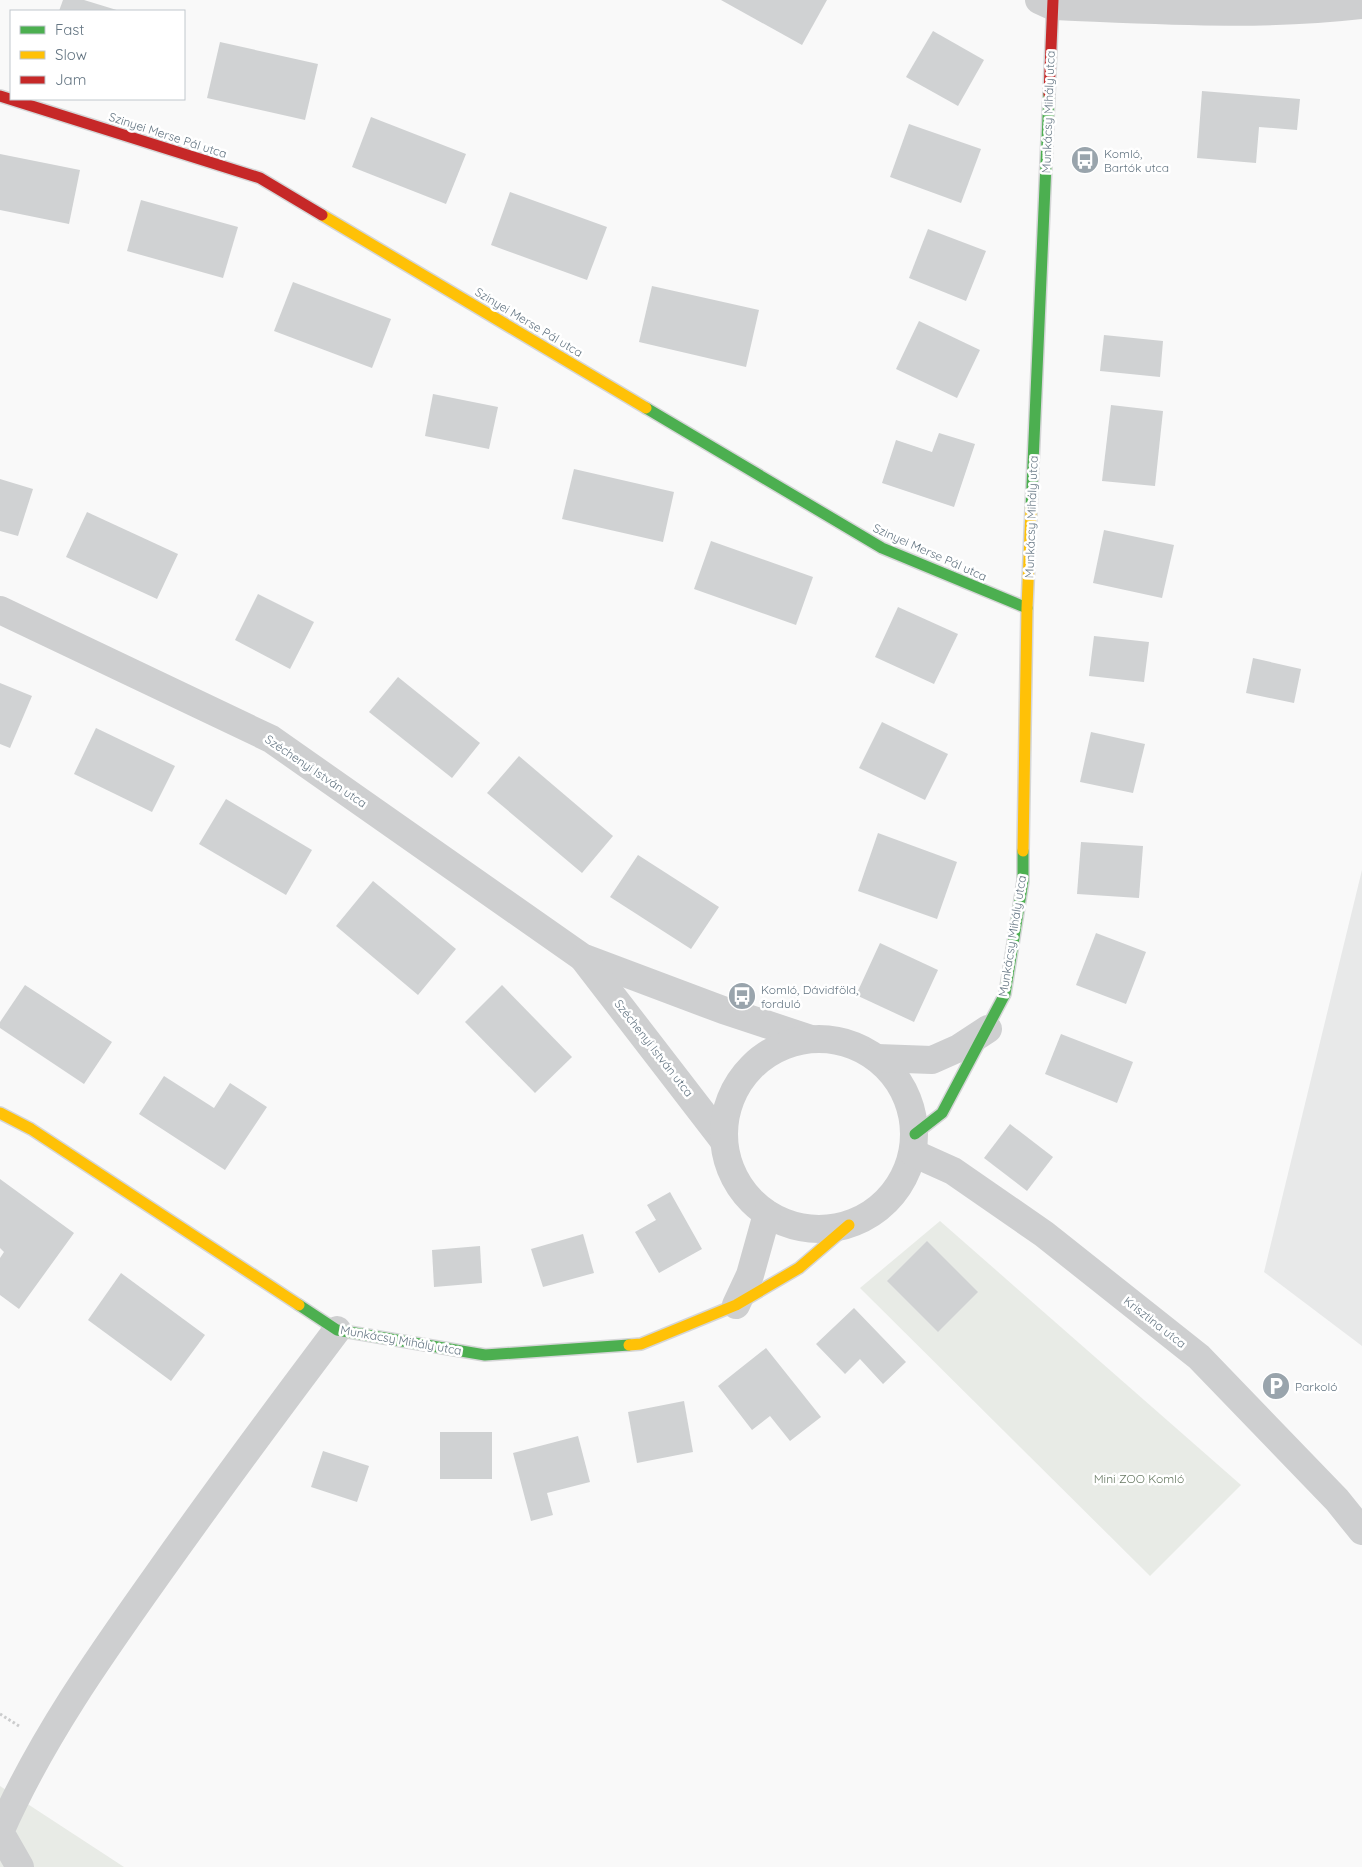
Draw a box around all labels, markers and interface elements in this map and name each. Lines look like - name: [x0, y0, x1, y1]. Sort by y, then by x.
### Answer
- legend: [10, 10, 185, 100]
- text: Fast: [55, 20, 84, 39]
- text: Slow: [55, 45, 87, 64]
- street label: Munkácsy Mihály utca: [1038, 50, 1058, 174]
- text: Jam: [55, 70, 86, 89]
- street label: Szinyei Merse Pál utca: [107, 109, 229, 161]
- bus stop icon: Komló, Bartók utca: [1070, 145, 1100, 175]
- place label: Komló, Bartók utca: [1104, 146, 1169, 175]
- street label: Szinyei Merse Pál utca: [472, 284, 586, 360]
- street label: Munkácsy Mihály utca: [1021, 455, 1041, 579]
- street label: Szinyei Merse Pál utca: [871, 520, 989, 584]
- street label: Széchenyi István utca: [262, 731, 370, 811]
- street label: Munkácsy Mihály utca: [995, 874, 1029, 998]
- bus stop icon: Komló, Dávidföld, forduló: [727, 981, 757, 1011]
- place label: Komló, Dávidföld, forduló: [761, 982, 858, 1011]
- street label: Széchenyi István utca: [611, 996, 697, 1100]
- street label: Krisztina utca: [1121, 1293, 1189, 1351]
- street label: Munkácsy Mihály utca: [339, 1322, 463, 1358]
- parking icon: Parkoló: [1261, 1371, 1291, 1401]
- place label: Parkoló: [1295, 1379, 1337, 1394]
- park label: Mini ZOO Komló: [1094, 1471, 1184, 1486]

